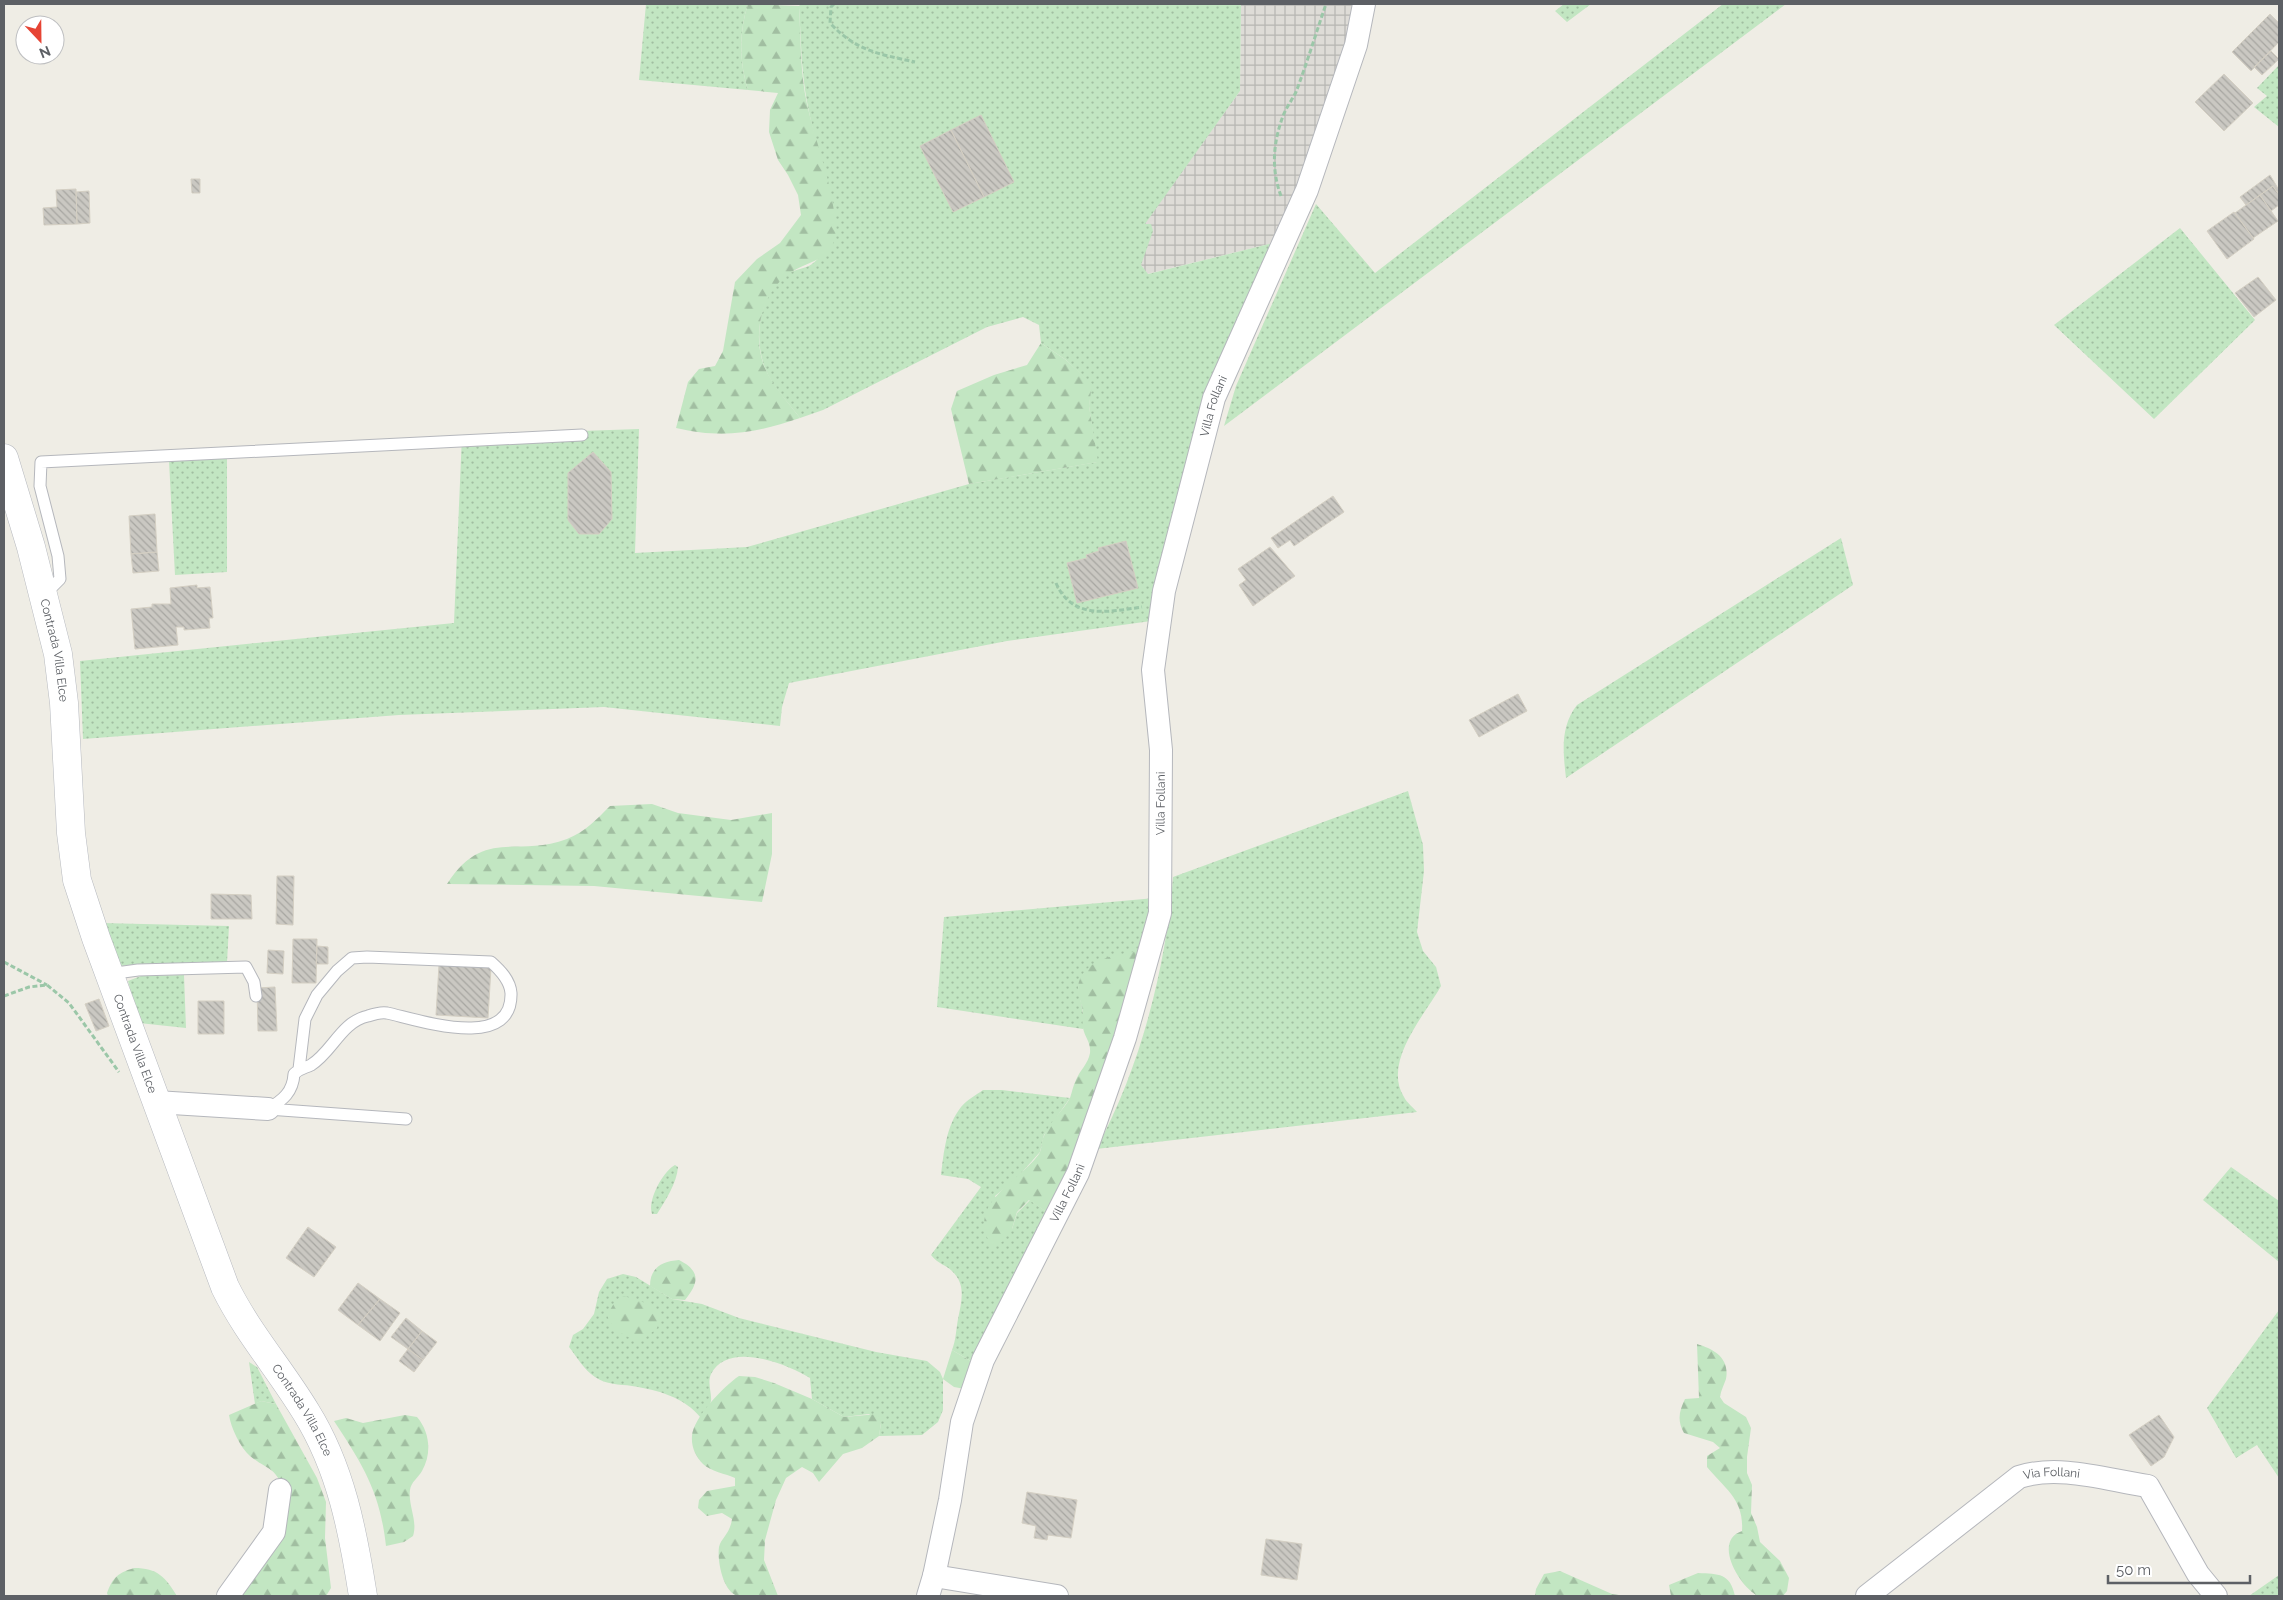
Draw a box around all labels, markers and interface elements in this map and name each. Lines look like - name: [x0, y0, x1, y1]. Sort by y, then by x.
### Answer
- north arrow: [15, 15, 65, 65]
- text: N: [37, 43, 53, 61]
- street label: Villa Follani: [1197, 373, 1230, 438]
- street label: Contrada Villa Elce: [37, 597, 71, 703]
- street label: Villa Follani: [1153, 772, 1168, 835]
- street label: Contrada Villa Elce: [110, 992, 160, 1095]
- street label: Villa Follani: [1047, 1162, 1088, 1225]
- street label: Contrada Villa Elce: [269, 1362, 335, 1458]
- street label: Via Follani: [2022, 1465, 2081, 1482]
- scale bar: [2108, 1552, 2250, 1584]
- text: 50 m: [2116, 1561, 2151, 1579]

